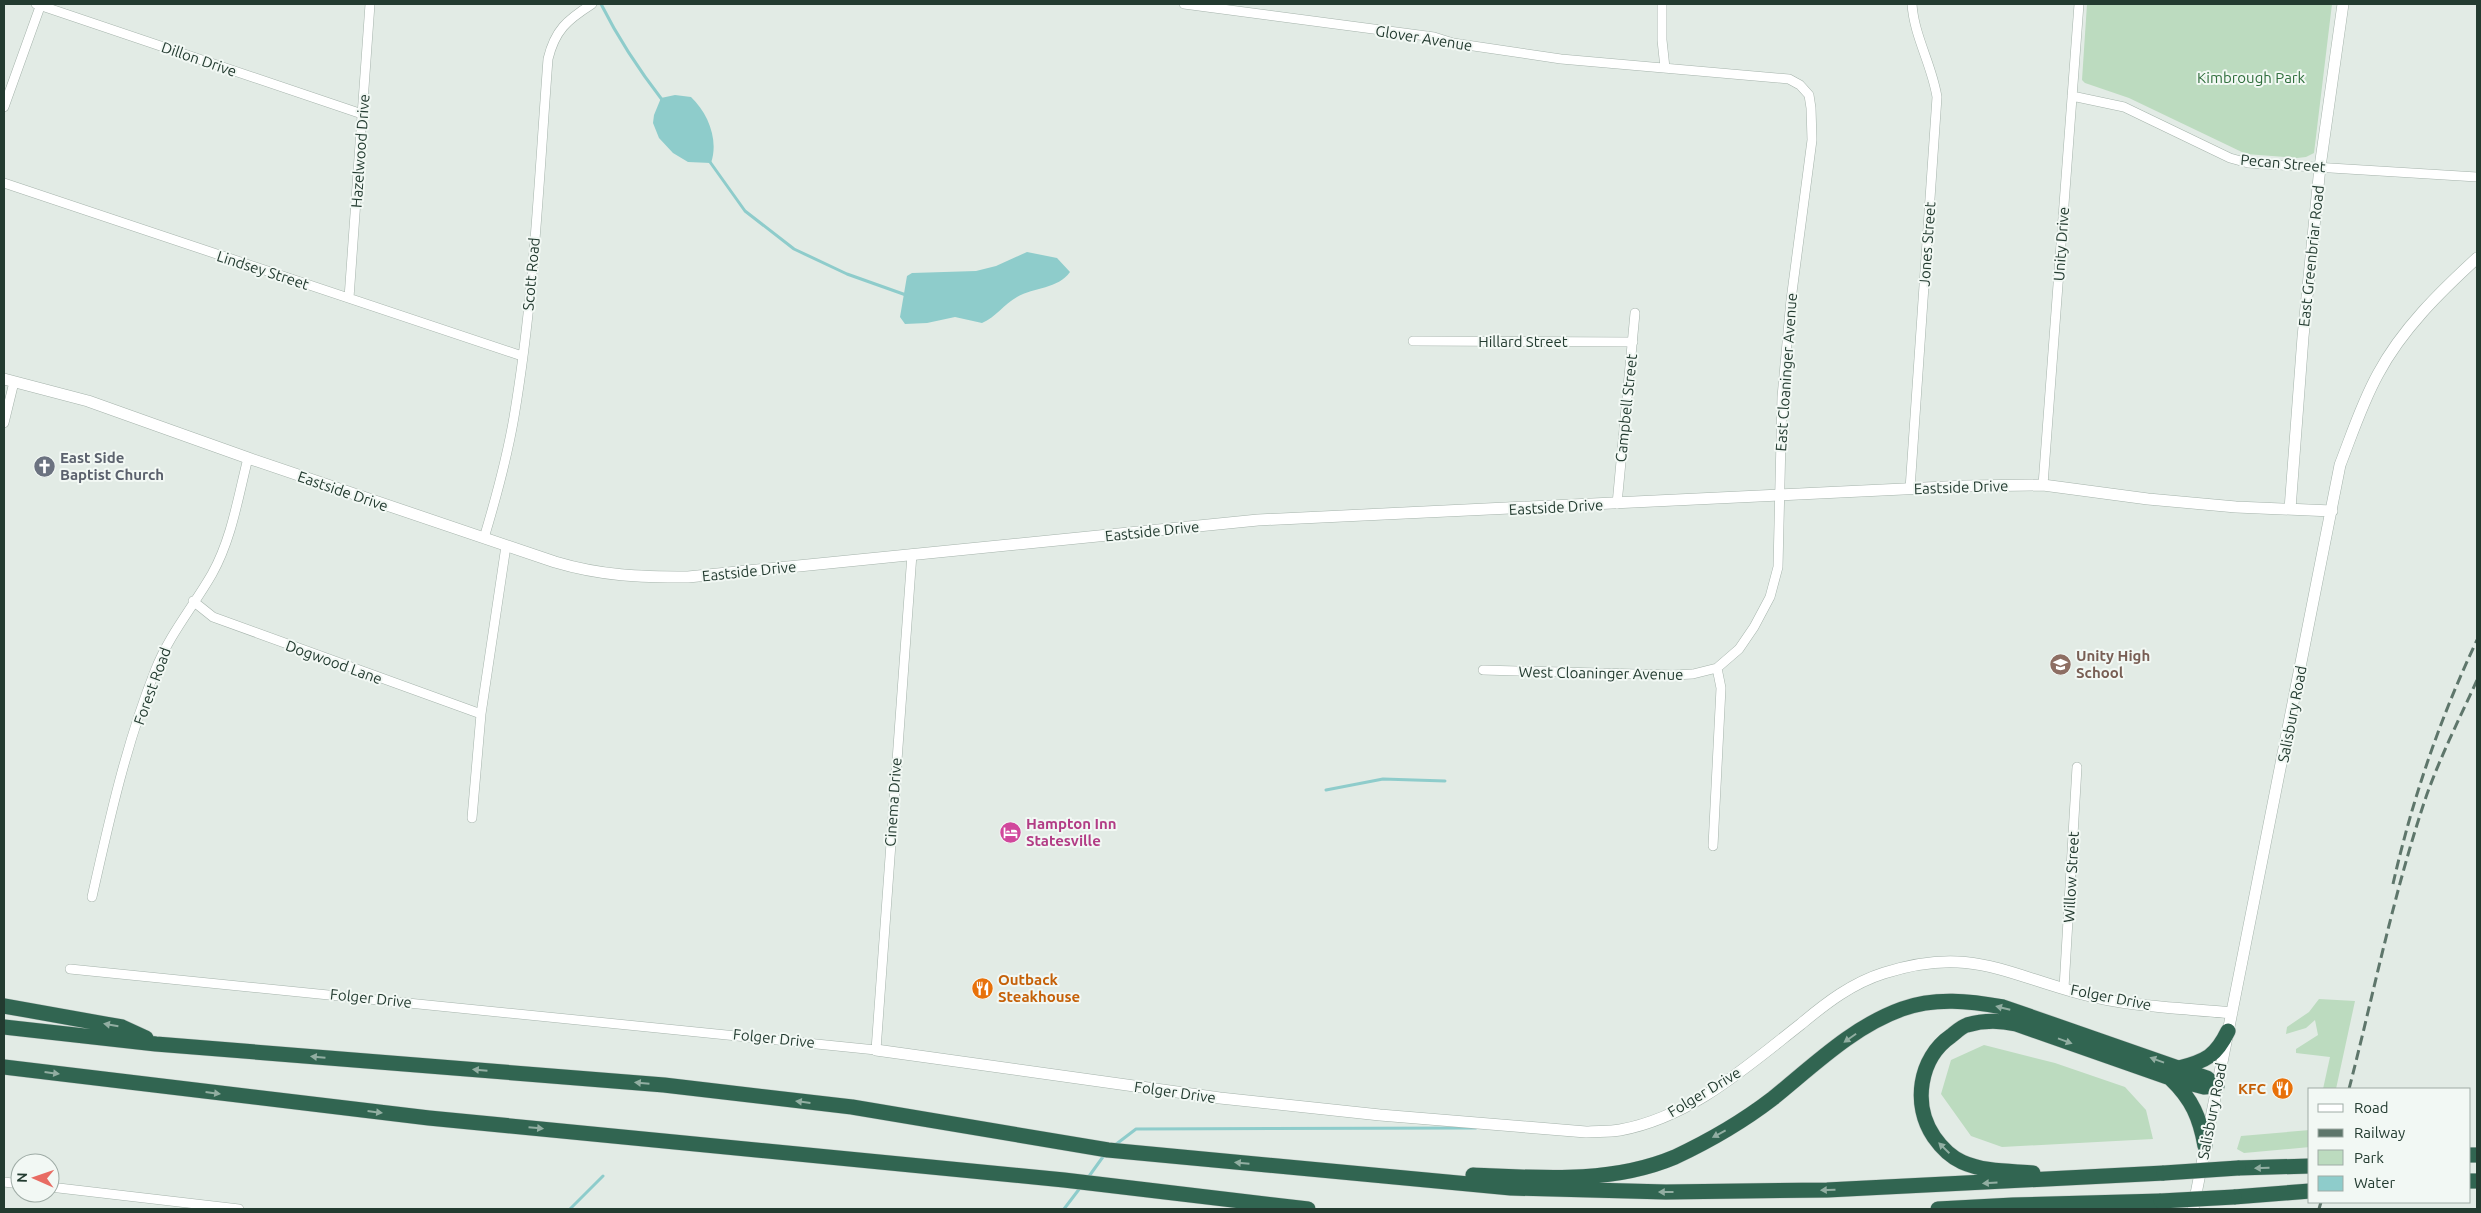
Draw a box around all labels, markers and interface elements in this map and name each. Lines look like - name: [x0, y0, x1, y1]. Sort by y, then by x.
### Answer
- street label: Glover Avenue: [1374, 22, 1474, 54]
- street label: Dillon Drive: [159, 38, 239, 80]
- park label: Kimbrough Park: [2197, 69, 2306, 86]
- street label: Hazelwood Drive: [348, 94, 372, 208]
- street label: Pecan Street: [2240, 151, 2326, 175]
- street label: East Greenbriar Road: [2295, 184, 2327, 328]
- street label: Jones Street: [1916, 201, 1938, 287]
- street label: Unity Drive: [2050, 206, 2072, 282]
- street label: Scott Road: [519, 237, 543, 311]
- street label: Lindsey Street: [215, 247, 311, 293]
- street label: East Cloaninger Avenue: [1772, 292, 1800, 452]
- street label: Hillard Street: [1478, 333, 1568, 350]
- street label: Campbell Street: [1612, 353, 1640, 463]
- place label: East Side Baptist Church: [60, 449, 164, 483]
- church icon: East Side Baptist Church: [32, 454, 56, 478]
- street label: Eastside Drive: [295, 468, 391, 514]
- street label: Eastside Drive: [1913, 477, 2009, 497]
- street label: Eastside Drive: [1508, 496, 1604, 518]
- street label: Eastside Drive: [1104, 518, 1200, 544]
- street label: Eastside Drive: [701, 558, 797, 584]
- street label: Dogwood Lane: [283, 637, 385, 687]
- street label: Forest Road: [130, 645, 174, 727]
- place label: Unity High School: [2076, 647, 2150, 681]
- school or university icon: Unity High School: [2048, 652, 2072, 676]
- street label: West Cloaninger Avenue: [1519, 663, 1683, 683]
- street label: Salisbury Road: [2274, 664, 2310, 764]
- street label: Cinema Drive: [881, 757, 905, 847]
- place label: Hampton Inn Statesville: [1026, 815, 1117, 849]
- hotel icon: Hampton Inn Statesville: [998, 820, 1022, 844]
- street label: Willow Street: [2060, 831, 2082, 923]
- place label: Outback Steakhouse: [998, 971, 1080, 1005]
- restaurant icon: Outback Steakhouse: [970, 976, 994, 1000]
- street label: Folger Drive: [2069, 981, 2153, 1013]
- street label: Folger Drive: [329, 985, 413, 1011]
- one-way arrow: [1996, 1003, 2011, 1011]
- one-way arrow: [103, 1020, 119, 1028]
- street label: Folger Drive: [732, 1025, 816, 1051]
- one-way arrow: [1843, 1033, 1856, 1043]
- one-way arrow: [2057, 1038, 2072, 1045]
- one-way arrow: [310, 1052, 326, 1060]
- one-way arrow: [2149, 1056, 2164, 1064]
- street label: Salisbury Road: [2194, 1061, 2230, 1161]
- street label: Folger Drive: [1664, 1064, 1744, 1120]
- one-way arrow: [471, 1066, 487, 1074]
- one-way arrow: [44, 1069, 60, 1077]
- restaurant icon: KFC: [2270, 1076, 2294, 1100]
- street label: Folger Drive: [1133, 1078, 1217, 1106]
- one-way arrow: [633, 1079, 649, 1087]
- place label: KFC: [2238, 1080, 2266, 1097]
- legend: [2308, 1088, 2471, 1203]
- one-way arrow: [206, 1089, 222, 1097]
- one-way arrow: [795, 1098, 811, 1106]
- text: Road: [2354, 1099, 2389, 1116]
- one-way arrow: [367, 1108, 383, 1116]
- one-way arrow: [529, 1124, 545, 1132]
- text: Railway: [2354, 1124, 2405, 1141]
- one-way arrow: [1713, 1130, 1726, 1139]
- one-way arrow: [1938, 1142, 1950, 1154]
- text: Park: [2354, 1149, 2384, 1166]
- north arrow: [10, 1153, 60, 1203]
- one-way arrow: [1233, 1159, 1249, 1167]
- one-way arrow: [2254, 1164, 2270, 1172]
- text: N: [14, 1172, 30, 1183]
- text: Water: [2354, 1174, 2395, 1191]
- one-way arrow: [1982, 1180, 1998, 1188]
- one-way arrow: [1820, 1187, 1836, 1195]
- one-way arrow: [1657, 1188, 1673, 1196]

